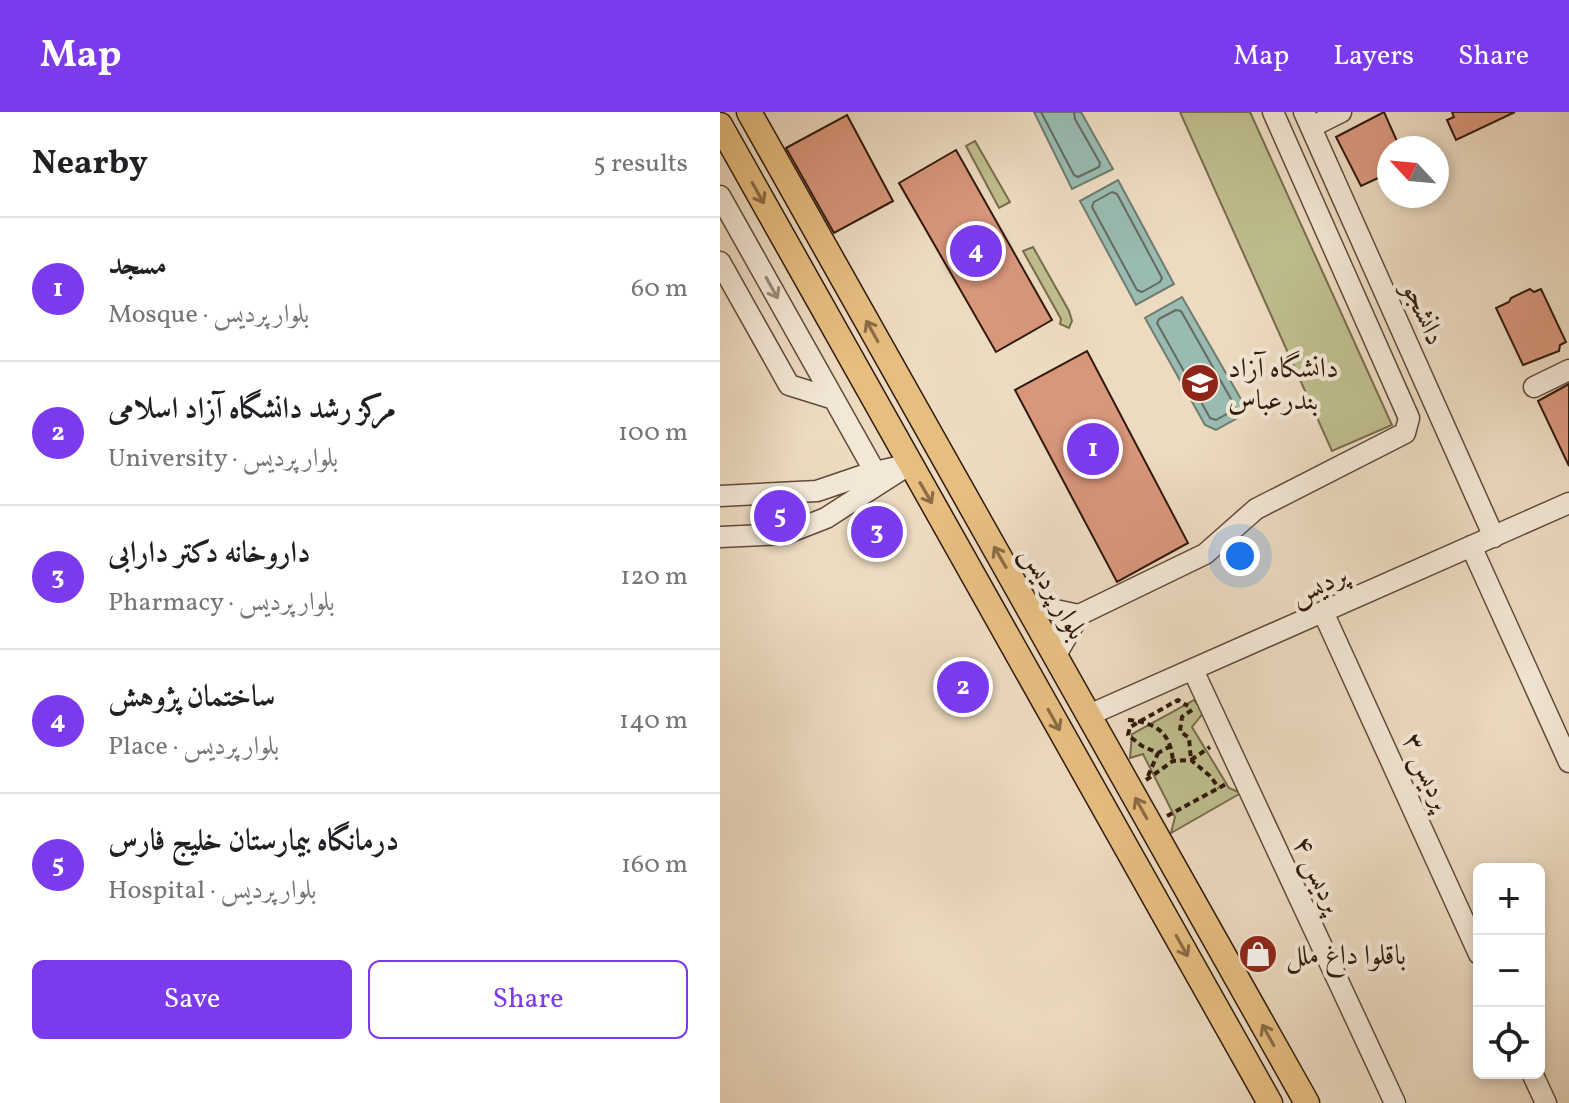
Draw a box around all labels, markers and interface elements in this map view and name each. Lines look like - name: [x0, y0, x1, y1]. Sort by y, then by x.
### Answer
- text: Map: [40, 30, 121, 83]
- text: Map: [1233, 37, 1289, 76]
- text: Layers: [1333, 37, 1414, 76]
- text: Share: [1458, 37, 1529, 76]
- north arrow: [1377, 136, 1449, 208]
- text: Nearby: [32, 141, 148, 188]
- text: 5 results: [593, 146, 688, 182]
- one-way arrow: [750, 181, 766, 204]
- pin: 4: [950, 221, 1002, 281]
- text: مسجد: [108, 245, 167, 287]
- text: 1: [53, 271, 63, 307]
- text: 60 m: [631, 271, 688, 307]
- street label: دانشجو: [1390, 274, 1454, 352]
- one-way arrow: [765, 276, 780, 300]
- text: Mosque · بلوار پردیس: [108, 297, 309, 333]
- one-way arrow: [864, 320, 880, 343]
- place label: دانشگاه آزاد بندرعباس: [1228, 350, 1339, 421]
- school or university icon: دانشگاه آزاد بندرعباس: [1179, 362, 1221, 404]
- text: مرکز رشد دانشگاه آزاد اسلامی: [108, 389, 396, 431]
- text: 2: [51, 415, 65, 451]
- text: 100 m: [618, 415, 688, 451]
- pin: 1: [1067, 419, 1119, 479]
- text: University · بلوار پردیس: [108, 441, 338, 477]
- one-way arrow: [918, 481, 934, 504]
- pin: 5: [754, 486, 806, 546]
- pin: 3: [851, 502, 903, 562]
- text: داروخانه دکتر دارابی: [108, 533, 311, 575]
- your location: [1220, 536, 1260, 576]
- street label: بلوار پردیس: [1010, 539, 1096, 648]
- one-way arrow: [992, 546, 1008, 569]
- street label: پردیس: [1284, 555, 1357, 616]
- text: 3: [51, 559, 65, 595]
- text: 120 m: [620, 559, 688, 595]
- text: Pharmacy · بلوار پردیس: [108, 585, 335, 621]
- pin: 2: [937, 657, 989, 717]
- text: ساختمان پژوهش: [108, 677, 275, 719]
- text: 4: [50, 703, 66, 739]
- text: 140 m: [619, 703, 688, 739]
- one-way arrow: [1047, 707, 1062, 731]
- street label: پردیس ۳: [1391, 727, 1461, 820]
- text: Place · بلوار پردیس: [108, 729, 279, 765]
- one-way arrow: [1133, 797, 1149, 820]
- text: درمانگاه بیمارستان خلیج فارس: [108, 821, 399, 863]
- street label: پردیس ۴: [1282, 830, 1353, 923]
- text: 5: [52, 847, 64, 883]
- text: 160 m: [621, 847, 688, 883]
- map controls: [1473, 863, 1545, 1079]
- button: +: [1473, 863, 1545, 935]
- text: Hospital · بلوار پردیس: [108, 873, 316, 909]
- shop icon: باقلوا داغ ملل: [1237, 933, 1279, 975]
- one-way arrow: [1174, 934, 1190, 957]
- button: −: [1473, 935, 1545, 1007]
- place label: باقلوا داغ ملل: [1286, 937, 1406, 978]
- button: Save: [32, 960, 352, 1039]
- button: Share: [368, 960, 688, 1039]
- button: locate: [1473, 1007, 1545, 1079]
- one-way arrow: [1260, 1024, 1276, 1047]

